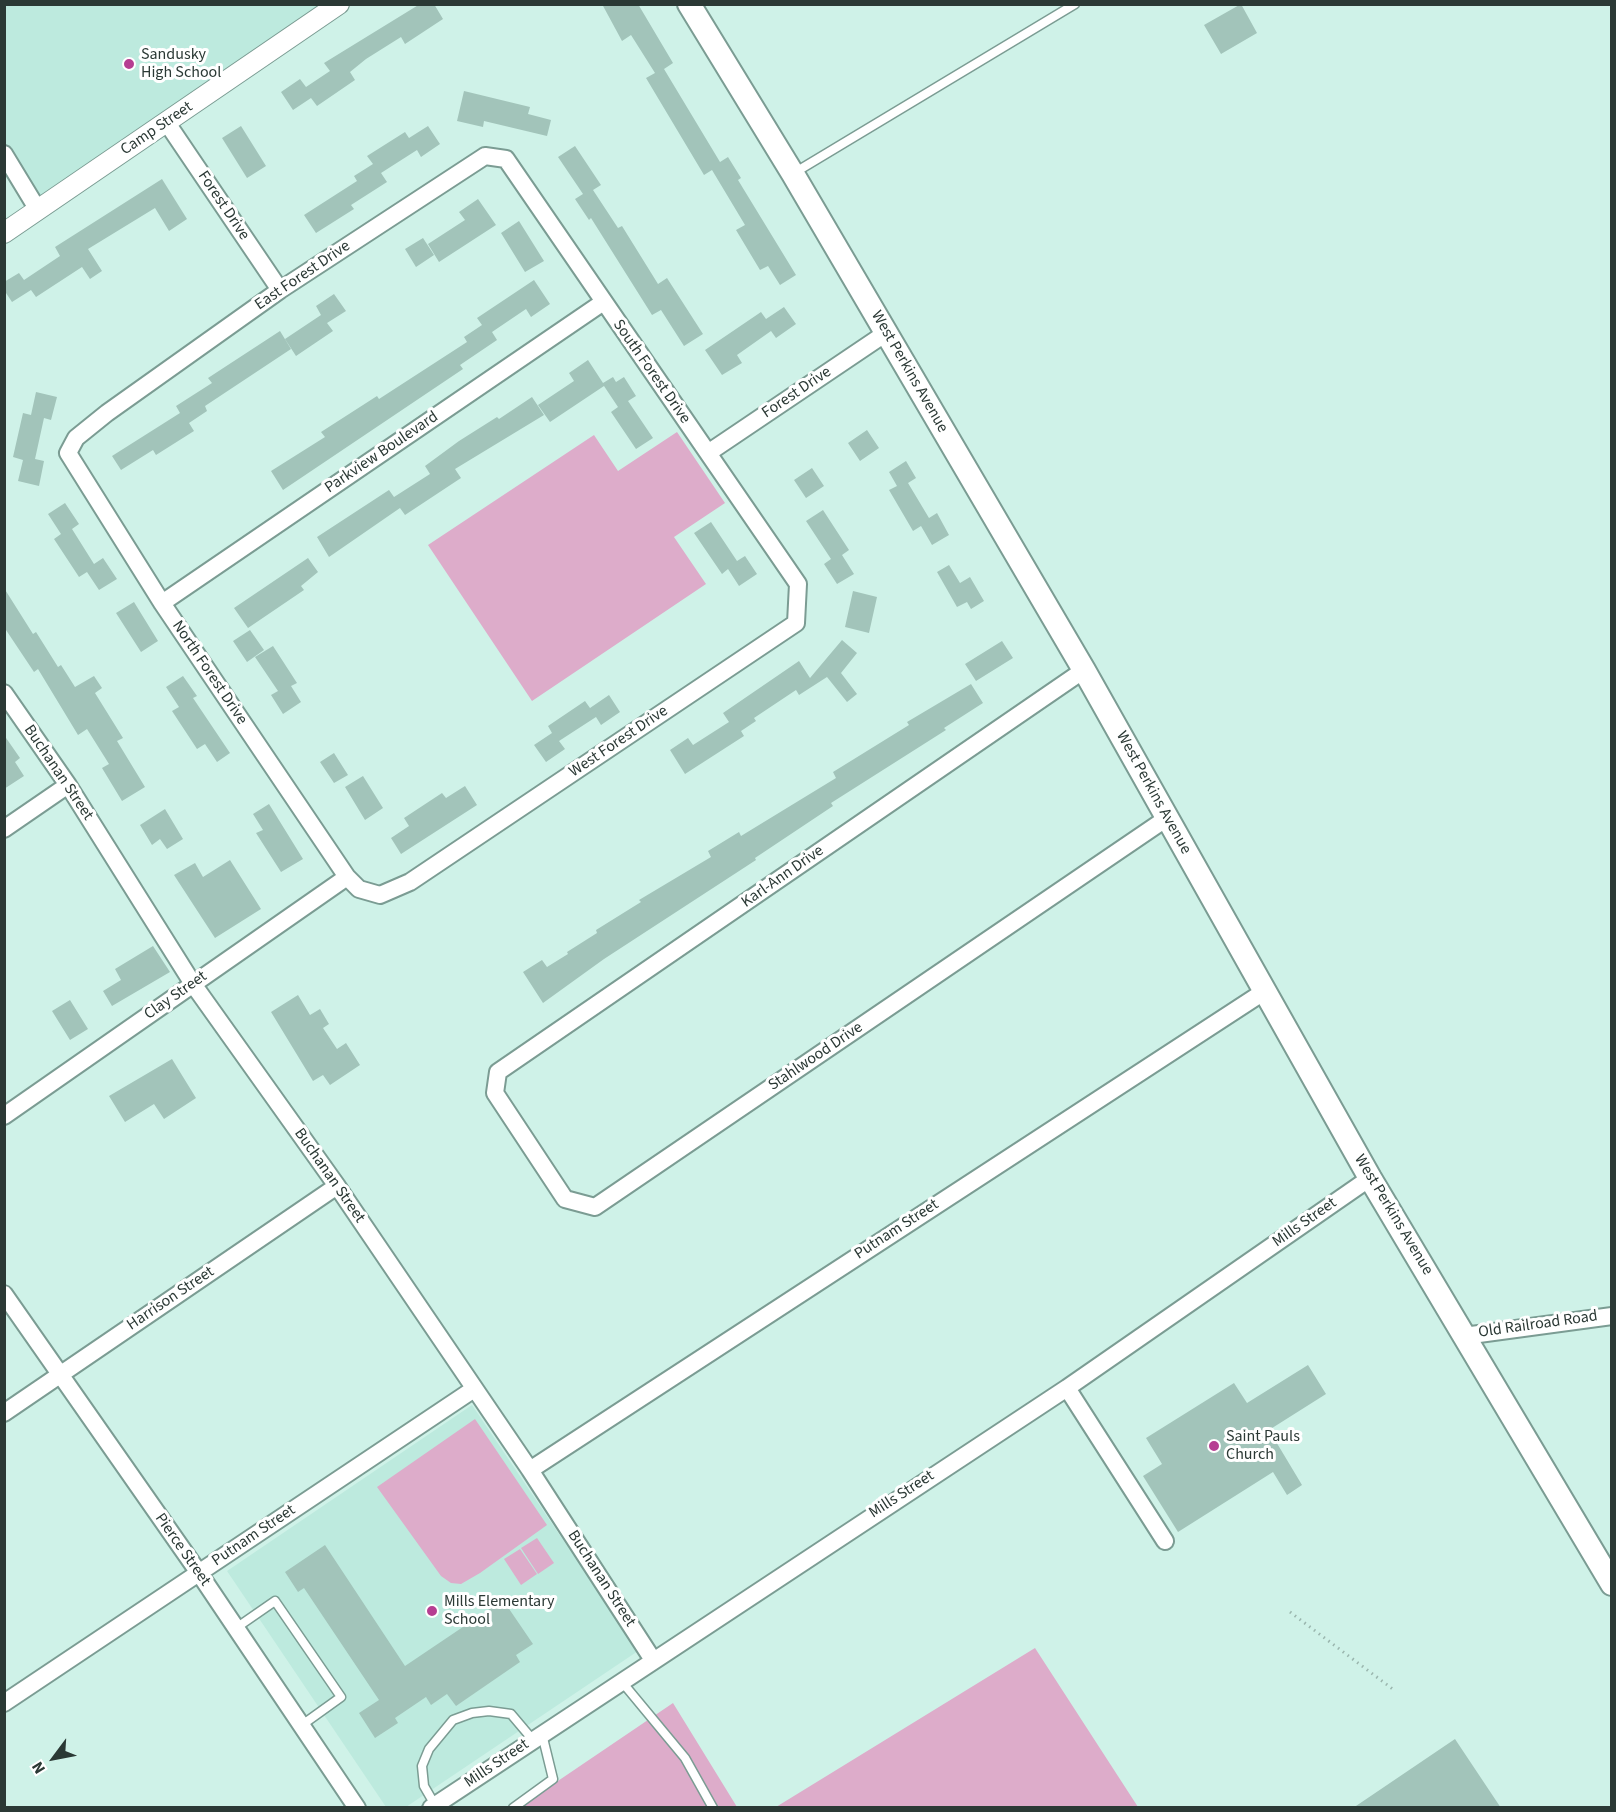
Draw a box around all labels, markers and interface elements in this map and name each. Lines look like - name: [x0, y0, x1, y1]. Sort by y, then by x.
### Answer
- place label: Sandusky High School: [141, 45, 221, 83]
- marker: Sandusky High School: [122, 57, 136, 71]
- street label: Camp Street: [117, 98, 197, 160]
- street label: Forest Drive: [193, 168, 253, 244]
- street label: East Forest Drive: [252, 237, 354, 315]
- street label: West Perkins Avenue: [866, 308, 952, 436]
- street label: South Forest Drive: [608, 316, 694, 428]
- street label: Forest Drive: [759, 363, 835, 423]
- street label: Parkview Boulevard: [322, 408, 442, 498]
- street label: North Forest Drive: [167, 617, 251, 729]
- street label: West Forest Drive: [566, 702, 672, 782]
- street label: Buchanan Street: [19, 722, 97, 824]
- street label: West Perkins Avenue: [1111, 728, 1195, 858]
- street label: Karl-Ann Drive: [738, 842, 828, 912]
- street label: Clay Street: [141, 967, 211, 1025]
- street label: Stahlwood Drive: [765, 1018, 867, 1096]
- street label: Buchanan Street: [289, 1125, 369, 1227]
- street label: West Perkins Avenue: [1349, 1151, 1437, 1279]
- street label: Mills Street: [1269, 1194, 1341, 1252]
- street label: Putnam Street: [851, 1196, 943, 1264]
- street label: Harrison Street: [124, 1263, 218, 1335]
- street label: Old Railroad Road: [1477, 1307, 1599, 1343]
- place label: Saint Pauls Church: [1226, 1427, 1300, 1465]
- marker: Saint Pauls Church: [1207, 1439, 1221, 1453]
- street label: Mills Street: [866, 1467, 938, 1523]
- street label: Putnam Street: [209, 1501, 299, 1571]
- street label: Pierce Street: [150, 1510, 214, 1590]
- street label: Buchanan Street: [563, 1527, 639, 1631]
- place label: Mills Elementary School: [444, 1592, 555, 1630]
- marker: Mills Elementary School: [425, 1604, 439, 1618]
- north arrow: [24, 1728, 84, 1788]
- street label: Mills Street: [461, 1735, 533, 1793]
- text: N: [27, 1757, 51, 1778]

